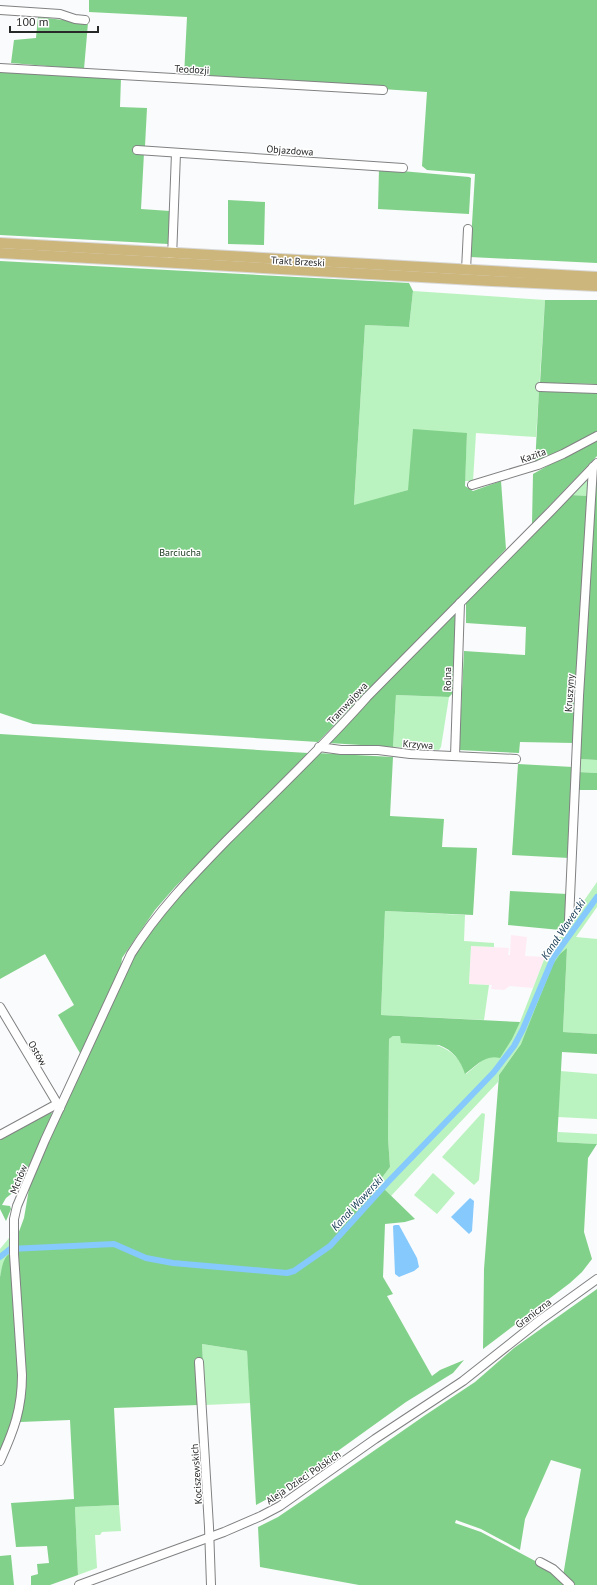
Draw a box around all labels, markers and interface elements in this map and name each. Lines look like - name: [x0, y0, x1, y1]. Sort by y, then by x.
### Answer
- scale bar: [10, 8, 98, 34]
- text: 100 m: [16, 14, 49, 29]
- street label: Teodozji: [174, 62, 210, 77]
- street label: Objazdowa: [266, 142, 314, 159]
- street label: Trakt Brzeski: [271, 254, 325, 269]
- street label: Kazita: [519, 445, 548, 466]
- park label: Barciucha: [159, 546, 201, 559]
- street label: Rolna: [441, 667, 454, 691]
- street label: Kruszyny: [562, 673, 577, 712]
- street label: Tramwajowa: [324, 679, 370, 727]
- street label: Krzywa: [402, 737, 434, 752]
- water label: Kanał Wawerski: [538, 895, 589, 962]
- street label: Ostów: [25, 1038, 50, 1069]
- street label: Mchów: [7, 1162, 30, 1196]
- water label: Kanał Wawerski: [328, 1172, 387, 1233]
- street label: Graniczna: [513, 1296, 554, 1331]
- street label: Kociszewskich: [188, 1443, 205, 1505]
- street label: Aleja Dzieci Polskich: [263, 1448, 343, 1507]

